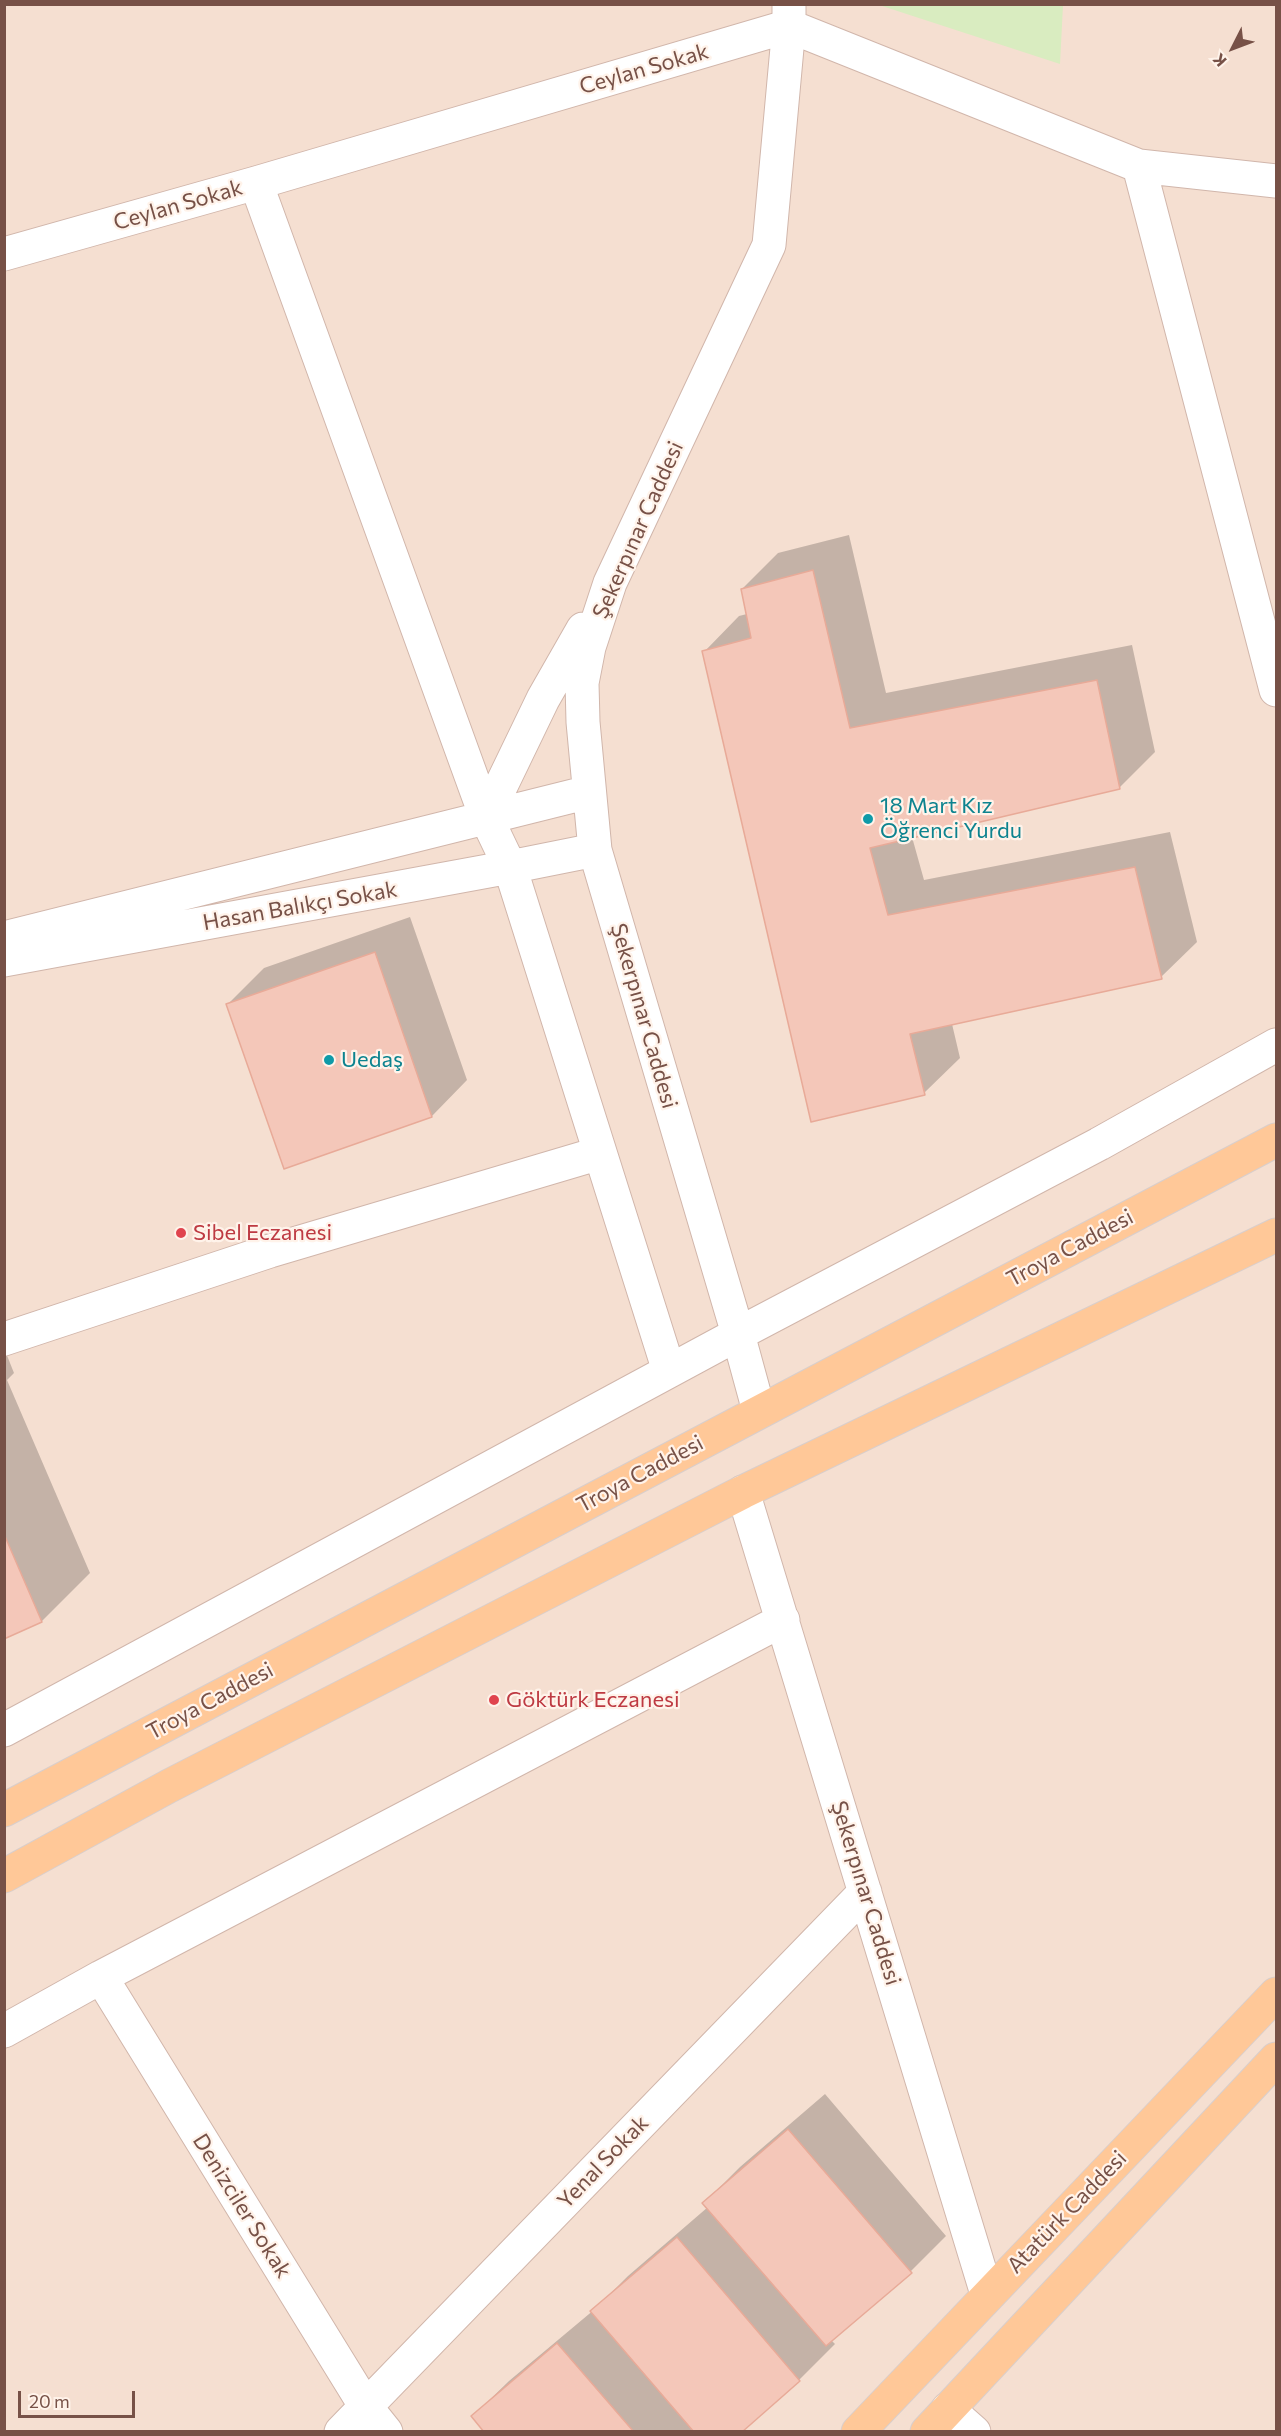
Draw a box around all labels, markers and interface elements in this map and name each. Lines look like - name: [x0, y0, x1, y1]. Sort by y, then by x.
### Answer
- north arrow: [1203, 18, 1263, 78]
- street label: Ceylan Sokak: [576, 38, 712, 100]
- text: K: [1208, 50, 1230, 71]
- street label: Ceylan Sokak: [110, 174, 246, 236]
- street label: Şekerpınar Caddesi: [587, 437, 689, 623]
- place label: 18 Mart Kız Öğrenci Yurdu: [880, 793, 1022, 844]
- marker: 18 Mart Kız Öğrenci Yurdu: [861, 812, 875, 826]
- street label: Hasan Balıkçı Sokak: [201, 876, 399, 936]
- street label: Şekerpınar Caddesi: [605, 920, 683, 1112]
- place label: Uedaş: [341, 1047, 403, 1073]
- marker: Uedaş: [322, 1053, 336, 1067]
- street label: Troya Caddesi: [1002, 1204, 1138, 1292]
- place label: Sibel Eczanesi: [193, 1220, 332, 1246]
- marker: Sibel Eczanesi: [174, 1226, 188, 1240]
- street label: Troya Caddesi: [572, 1430, 708, 1518]
- street label: Troya Caddesi: [142, 1657, 278, 1745]
- place label: Göktürk Eczanesi: [506, 1687, 680, 1713]
- marker: Göktürk Eczanesi: [487, 1693, 501, 1707]
- street label: Şekerpınar Caddesi: [825, 1798, 907, 1988]
- street label: Yenal Sokak: [552, 2110, 654, 2214]
- street label: Denizciler Sokak: [187, 2129, 297, 2283]
- street label: Atatürk Caddesi: [1002, 2145, 1132, 2279]
- scale bar: [21, 2379, 138, 2417]
- text: 20 m: [29, 2390, 70, 2412]

